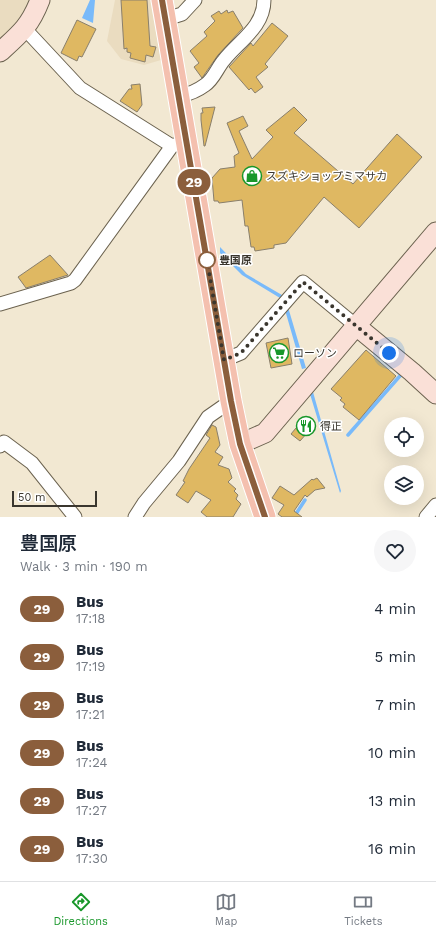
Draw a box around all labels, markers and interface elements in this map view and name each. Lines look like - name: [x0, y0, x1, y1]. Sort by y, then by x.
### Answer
- shop icon: スズキショップミマサカ: [241, 165, 263, 187]
- line badge: 29: [176, 169, 212, 195]
- place label: スズキショップミマサカ: [266, 170, 387, 183]
- text: 29: [186, 174, 202, 190]
- marker: 豊国原: [198, 251, 216, 269]
- place label: 豊国原: [219, 254, 252, 267]
- supermarket icon: ローソン: [268, 342, 290, 364]
- your location: [379, 343, 399, 363]
- place label: ローソン: [293, 347, 337, 360]
- restaurant icon: 得正: [295, 415, 317, 437]
- map controls: [384, 417, 424, 505]
- button: locate: [384, 417, 424, 457]
- place label: 得正: [320, 420, 342, 433]
- button: layers: [384, 465, 424, 505]
- scale bar: [12, 489, 97, 508]
- text: 50 m: [18, 491, 45, 504]
- button: heart: [374, 530, 416, 572]
- text: 豊国原: [20, 532, 77, 555]
- text: Walk · 3 min · 190 m: [20, 559, 148, 574]
- text: Bus: [76, 593, 104, 611]
- text: 4 min: [374, 600, 416, 618]
- text: 29: [34, 601, 50, 617]
- text: 17:18: [76, 611, 105, 626]
- text: Bus: [76, 641, 104, 659]
- text: 5 min: [375, 648, 416, 666]
- text: 29: [34, 649, 50, 665]
- text: 17:19: [76, 659, 105, 674]
- text: Bus: [76, 689, 104, 707]
- text: 7 min: [375, 696, 416, 714]
- text: 29: [34, 697, 50, 713]
- text: 17:21: [76, 707, 105, 722]
- text: Bus: [76, 737, 104, 755]
- text: 10 min: [368, 744, 416, 762]
- text: 29: [34, 745, 50, 761]
- text: 17:24: [76, 755, 107, 770]
- text: Bus: [76, 785, 104, 803]
- text: 13 min: [369, 792, 416, 810]
- text: 29: [34, 793, 50, 809]
- text: 17:27: [76, 803, 107, 818]
- text: Bus: [76, 833, 104, 851]
- text: 16 min: [368, 840, 416, 858]
- text: 29: [34, 841, 50, 857]
- text: 17:30: [76, 851, 108, 866]
- tab: Directions: [53, 891, 108, 928]
- tab: Map: [215, 891, 237, 928]
- tab: Tickets: [344, 891, 382, 928]

